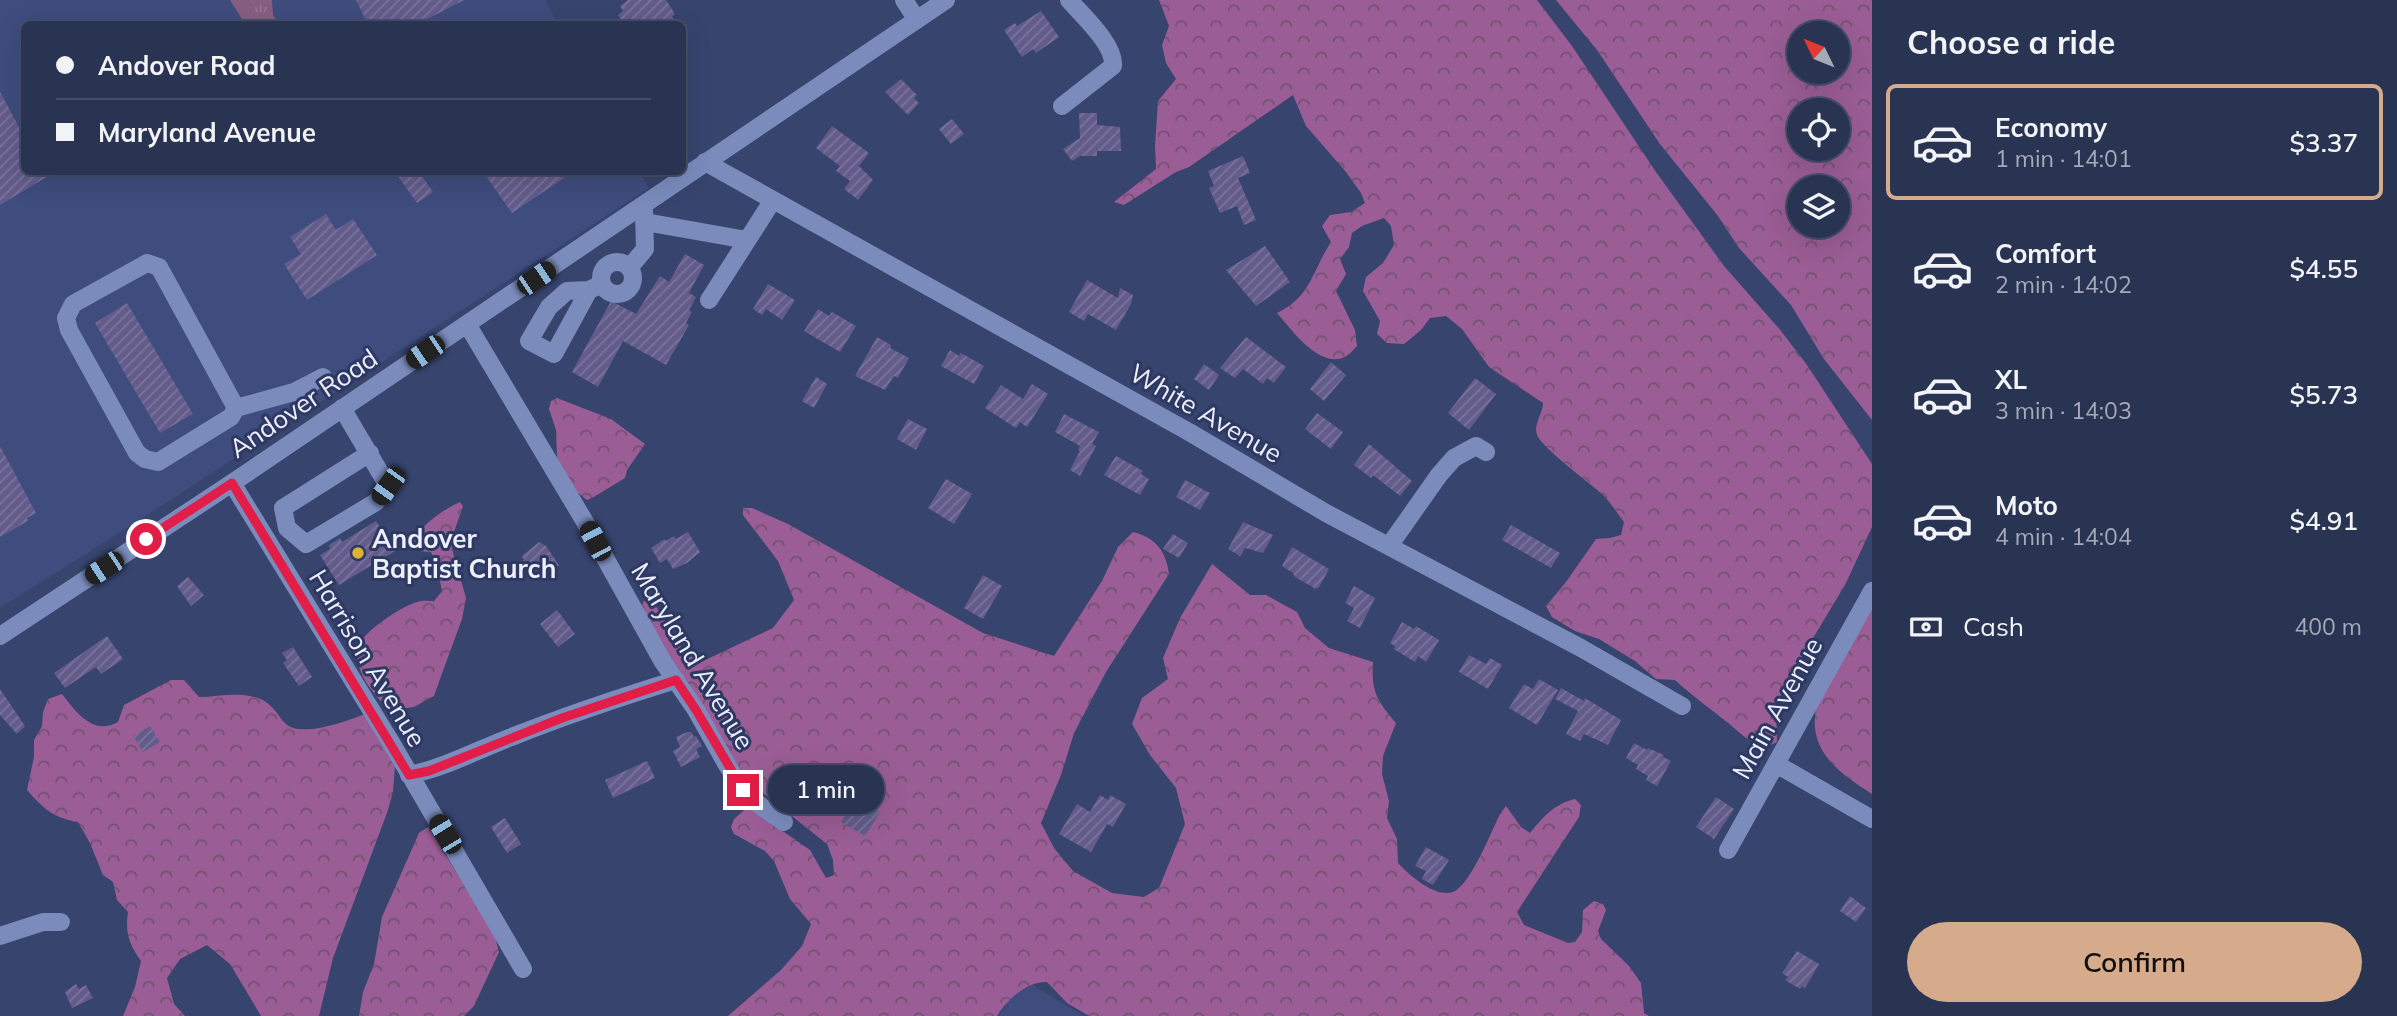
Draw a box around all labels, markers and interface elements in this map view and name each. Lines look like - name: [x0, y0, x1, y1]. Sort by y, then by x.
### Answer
- north arrow: [1787, 21, 1850, 84]
- map controls: [1787, 21, 1850, 238]
- text: Choose a ride: [1907, 22, 2115, 62]
- text: Andover Road: [98, 49, 275, 82]
- button: locate: [1787, 98, 1850, 161]
- icon: car: [1911, 111, 1974, 174]
- text: Economy: [1995, 111, 2107, 144]
- text: Maryland Avenue: [98, 116, 316, 149]
- text: $3.37: [2289, 126, 2358, 159]
- text: 1 min · 14:01: [1995, 144, 2132, 173]
- button: layers: [1787, 175, 1850, 238]
- icon: car: [1911, 237, 1974, 300]
- text: Comfort: [1995, 237, 2096, 270]
- text: $4.55: [2289, 252, 2358, 285]
- car: [513, 258, 560, 298]
- text: 2 min · 14:02: [1995, 270, 2132, 299]
- car: [402, 332, 449, 372]
- street label: Andover Road: [222, 341, 384, 465]
- street label: White Avenue: [1124, 356, 1288, 470]
- icon: car: [1911, 363, 1974, 426]
- text: XL: [1995, 363, 2027, 396]
- text: $5.73: [2289, 378, 2358, 411]
- text: 3 min · 14:03: [1995, 396, 2132, 425]
- car: [368, 463, 409, 509]
- icon: car: [1911, 489, 1974, 552]
- text: Moto: [1995, 489, 2058, 522]
- text: $4.91: [2289, 504, 2358, 537]
- car: [576, 518, 615, 564]
- place label: Andover Baptist Church: [372, 522, 556, 585]
- text: 4 min · 14:04: [1995, 522, 2132, 551]
- route start: [130, 523, 162, 555]
- marker: Andover Baptist Church: [350, 545, 366, 561]
- car: [81, 548, 128, 588]
- street label: Maryland Avenue: [624, 557, 762, 755]
- street label: Harrison Avenue: [302, 563, 434, 753]
- icon: cash: [1907, 608, 1945, 646]
- text: Cash: [1963, 610, 2024, 643]
- text: 400 m: [2294, 612, 2362, 641]
- street label: Main Avenue: [1725, 631, 1829, 785]
- callout: 1 min: [768, 766, 883, 814]
- route end: [727, 774, 759, 806]
- text: 1 min: [796, 775, 856, 804]
- car: [426, 811, 465, 857]
- button: Confirm: [1907, 922, 2362, 1002]

